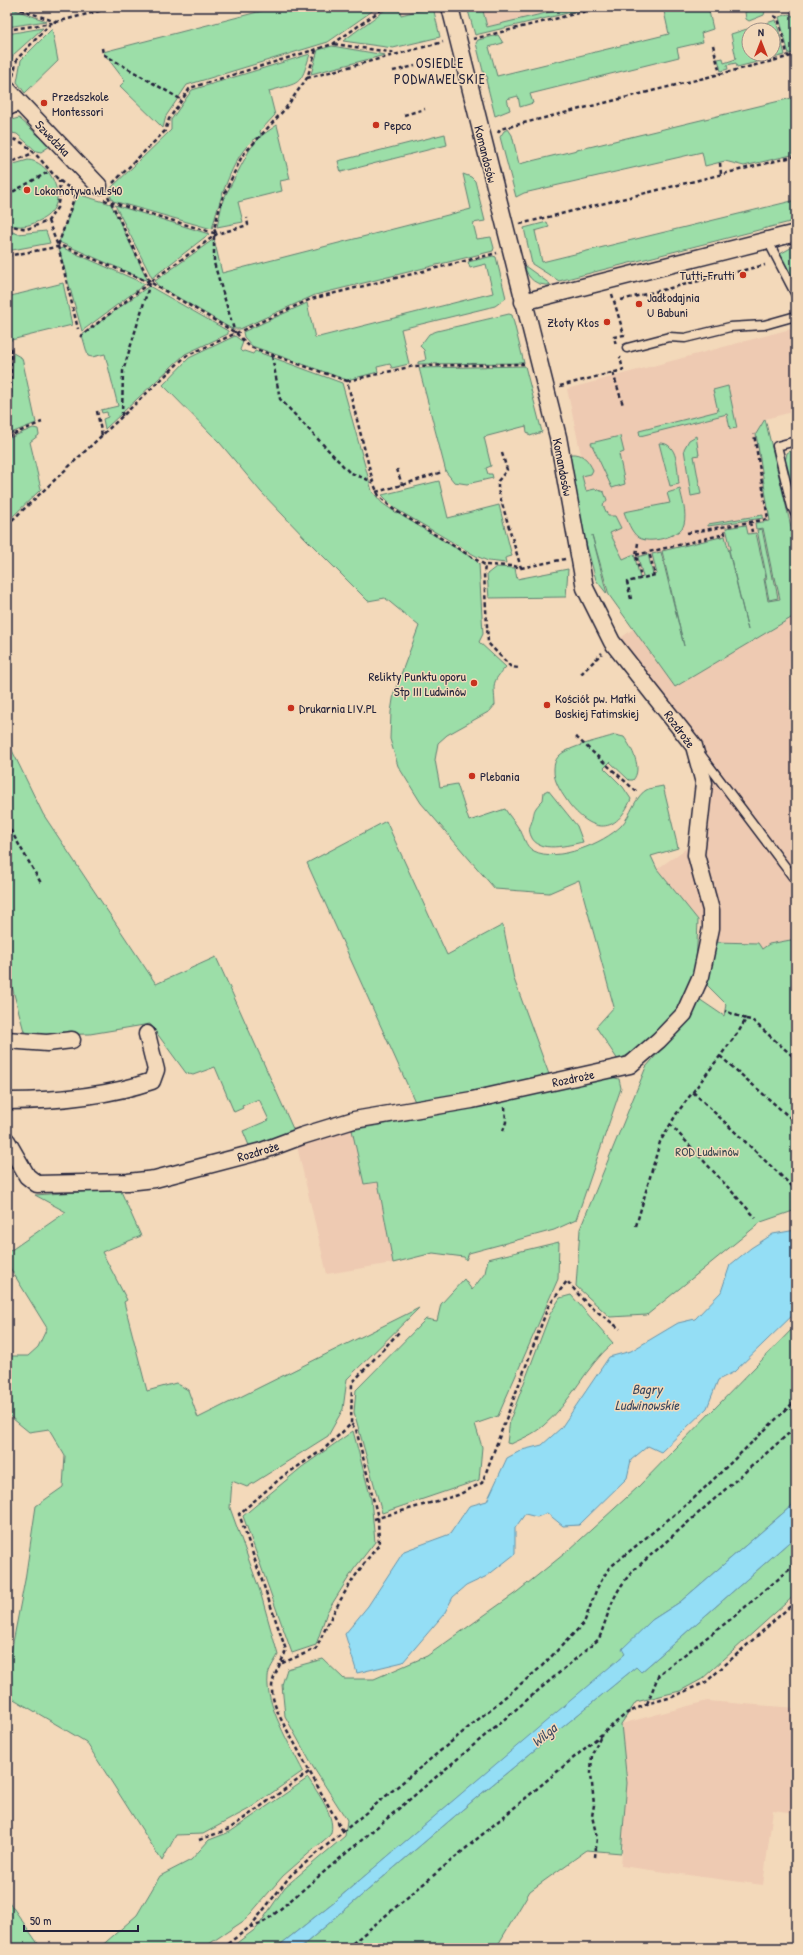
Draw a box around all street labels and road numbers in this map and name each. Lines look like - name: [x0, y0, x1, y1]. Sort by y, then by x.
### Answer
- street label: Szwedzka: [31, 116, 75, 160]
- street label: Komandosów: [470, 123, 502, 185]
- street label: Komandosów: [549, 437, 577, 497]
- street label: Rozdroże: [660, 706, 700, 752]
- street label: Rozdroże: [550, 1065, 596, 1091]
- street label: Rozdroże: [235, 1136, 281, 1166]

